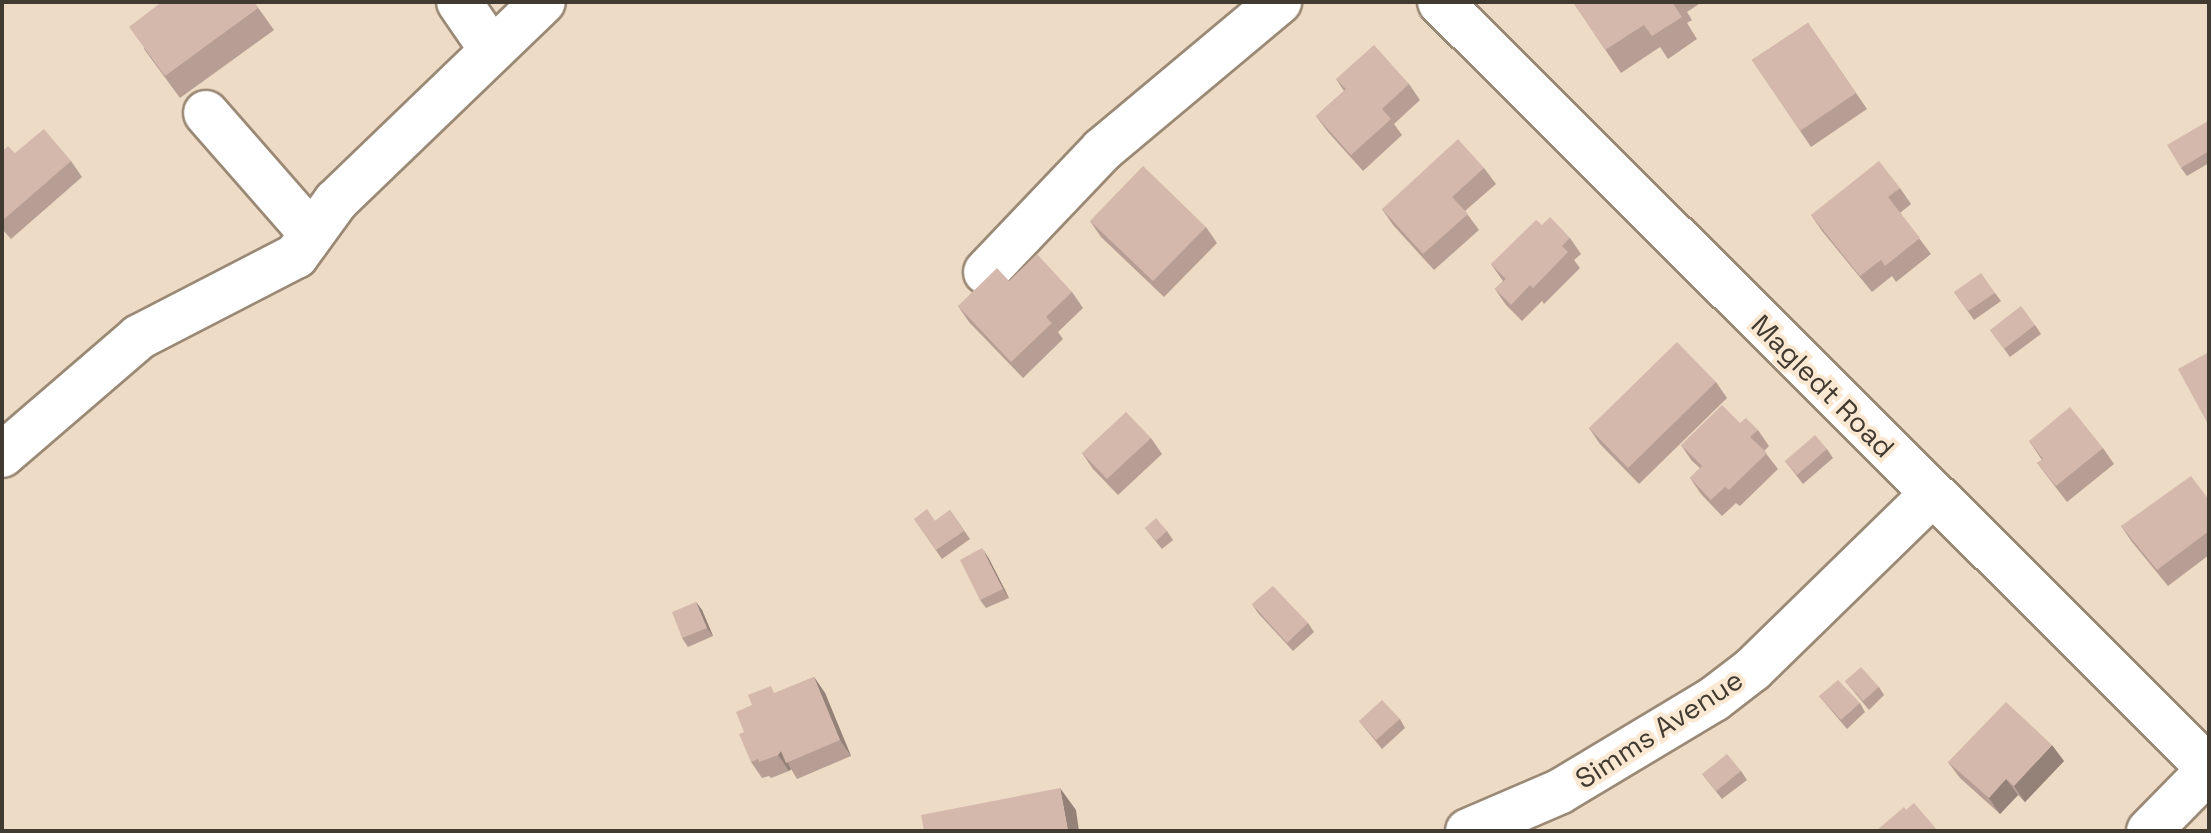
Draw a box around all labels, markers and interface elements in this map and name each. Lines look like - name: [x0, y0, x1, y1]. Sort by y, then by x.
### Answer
- street label: Magledt Road: [1745, 308, 1901, 464]
- street label: Simms Avenue: [1569, 662, 1749, 796]

